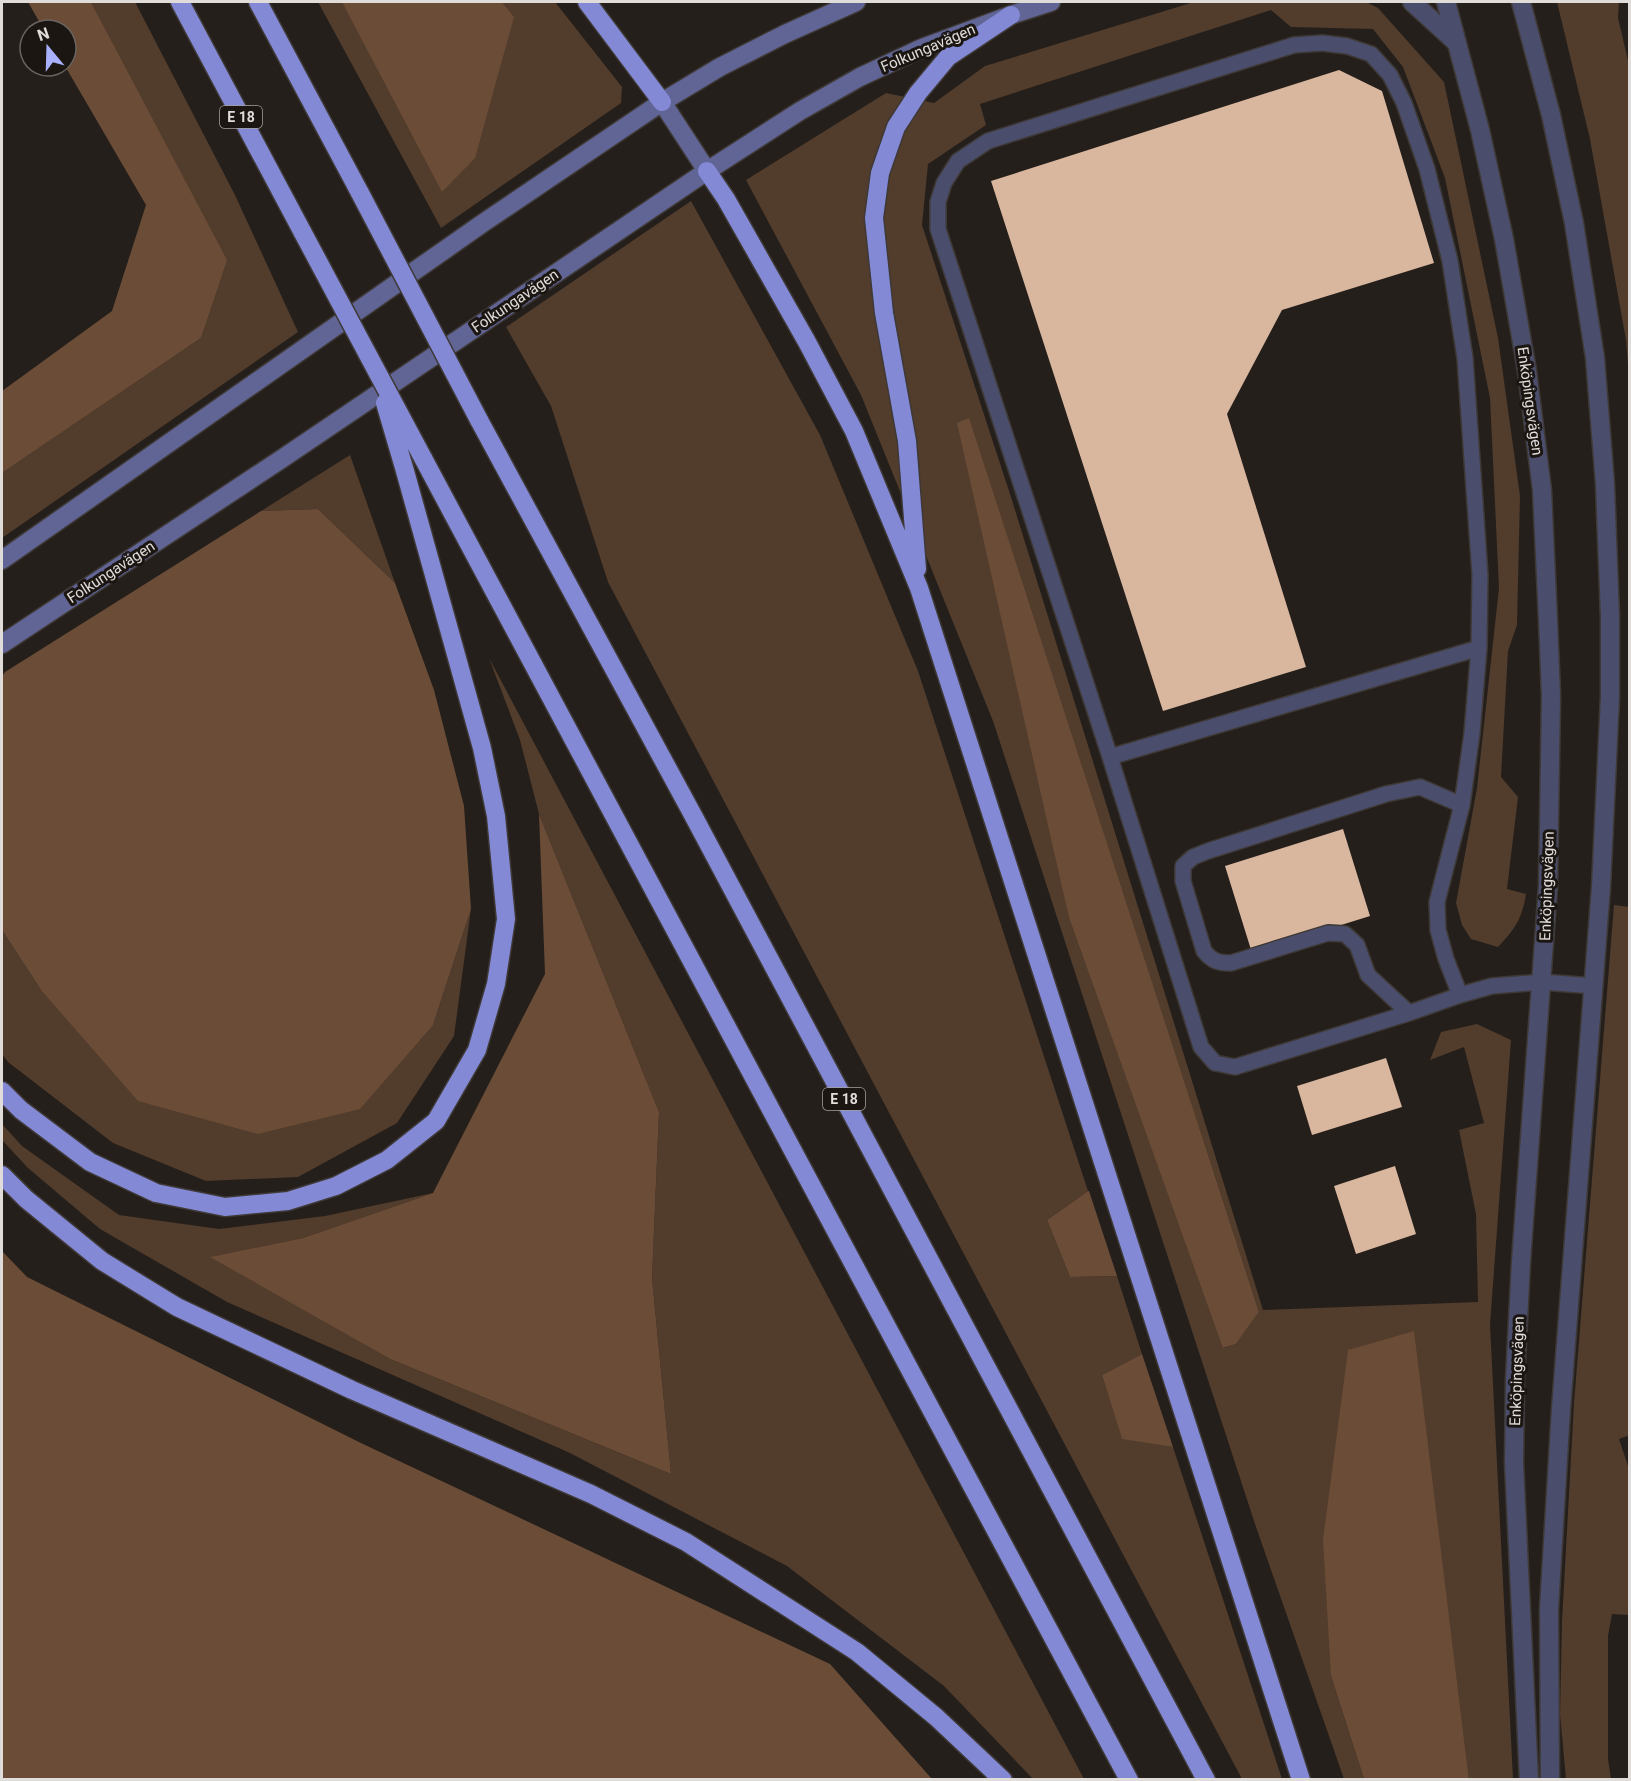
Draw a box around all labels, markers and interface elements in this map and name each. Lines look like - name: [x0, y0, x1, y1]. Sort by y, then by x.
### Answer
- north arrow: [18, 18, 78, 78]
- street label: Folkungavägen: [878, 20, 978, 76]
- text: N: [35, 23, 52, 45]
- road number: E 18: [220, 106, 262, 128]
- street label: Folkungavägen: [468, 265, 562, 337]
- street label: Enköpingsvägen: [1513, 346, 1547, 456]
- street label: Folkungavägen: [64, 537, 158, 607]
- street label: Enköpingsvägen: [1536, 831, 1558, 941]
- road number: E 18: [823, 1088, 865, 1110]
- street label: Enköpingsvägen: [1506, 1316, 1528, 1426]

